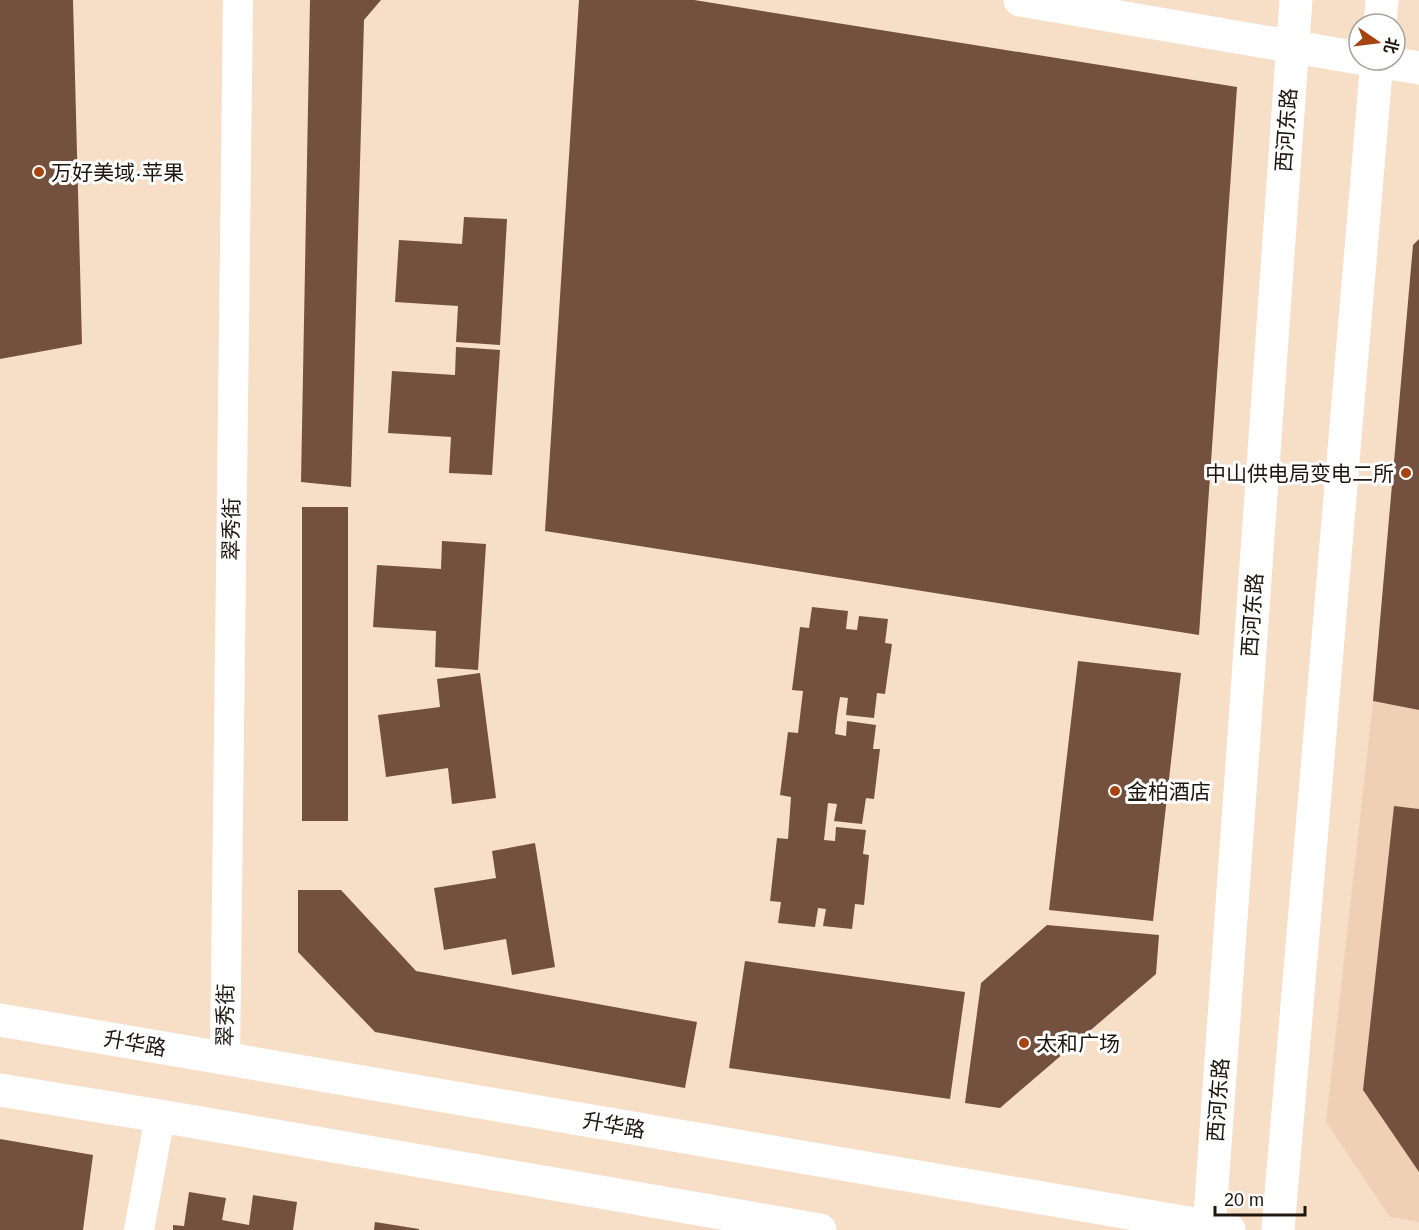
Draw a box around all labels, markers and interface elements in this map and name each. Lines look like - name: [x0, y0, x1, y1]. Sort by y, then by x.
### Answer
- north arrow: [1347, 12, 1407, 72]
- text: 北: [1381, 36, 1401, 55]
- street label: 西河东路: [1272, 87, 1300, 173]
- place label: 万好美域·苹果: [51, 161, 184, 184]
- marker: 万好美域·苹果: [32, 165, 46, 179]
- place label: 中山供电局变电二所: [1205, 462, 1394, 485]
- marker: 中山供电局变电二所: [1399, 466, 1413, 480]
- street label: 翠秀街: [219, 497, 243, 561]
- street label: 西河东路: [1238, 572, 1266, 658]
- place label: 金柏酒店: [1127, 780, 1211, 803]
- marker: 金柏酒店: [1108, 784, 1122, 798]
- street label: 翠秀街: [213, 983, 237, 1047]
- street label: 升华路: [102, 1026, 168, 1060]
- place label: 太和广场: [1036, 1032, 1120, 1055]
- marker: 太和广场: [1017, 1036, 1031, 1050]
- street label: 西河东路: [1204, 1057, 1232, 1143]
- street label: 升华路: [581, 1108, 647, 1142]
- scale bar: [1215, 1179, 1305, 1217]
- text: 20 m: [1224, 1190, 1264, 1210]

